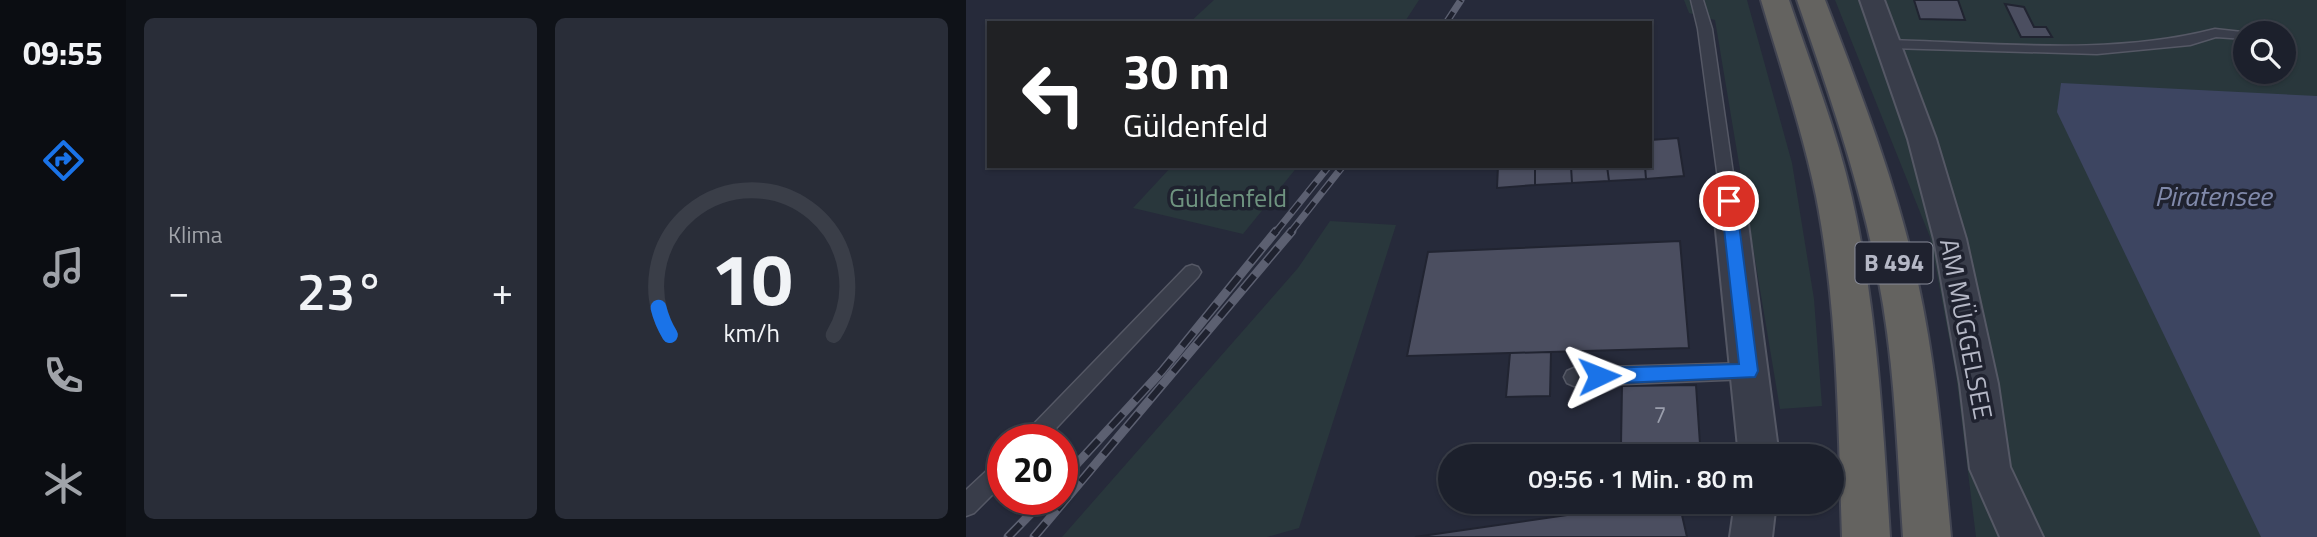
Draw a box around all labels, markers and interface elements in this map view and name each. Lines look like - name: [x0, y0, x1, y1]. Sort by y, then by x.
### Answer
- map controls: [2233, 21, 2296, 84]
- button: search: [2233, 21, 2296, 84]
- text: 09:55: [23, 29, 103, 77]
- text: 30 m: [1123, 33, 1230, 108]
- icon: left: [1008, 49, 1099, 140]
- text: Güldenfeld: [1123, 101, 1268, 149]
- icon: directions: [39, 136, 88, 185]
- pin: [1699, 171, 1759, 231]
- water label: Piratensee: [2154, 174, 2274, 217]
- park label: Güldenfeld: [1169, 178, 1287, 217]
- icon: arrive: [1710, 182, 1748, 220]
- text: Klima: [168, 217, 222, 252]
- text: 10: [711, 223, 792, 333]
- street label: AM MÜGGELSEE: [1930, 235, 2003, 423]
- road number: B 494: [1856, 242, 1933, 284]
- icon: music: [39, 243, 88, 292]
- text: 23°: [297, 251, 384, 330]
- text: −: [168, 262, 189, 320]
- text: +: [492, 262, 513, 320]
- text: km/h: [723, 313, 780, 351]
- position arrow: [1562, 339, 1636, 413]
- icon: phone: [39, 351, 88, 400]
- house number: 7: [1654, 397, 1666, 432]
- speed limit sign: 20: [987, 424, 1078, 515]
- icon: climate: [39, 459, 88, 508]
- text: 09:56 · 1 Min. · 80 m: [1528, 459, 1754, 498]

